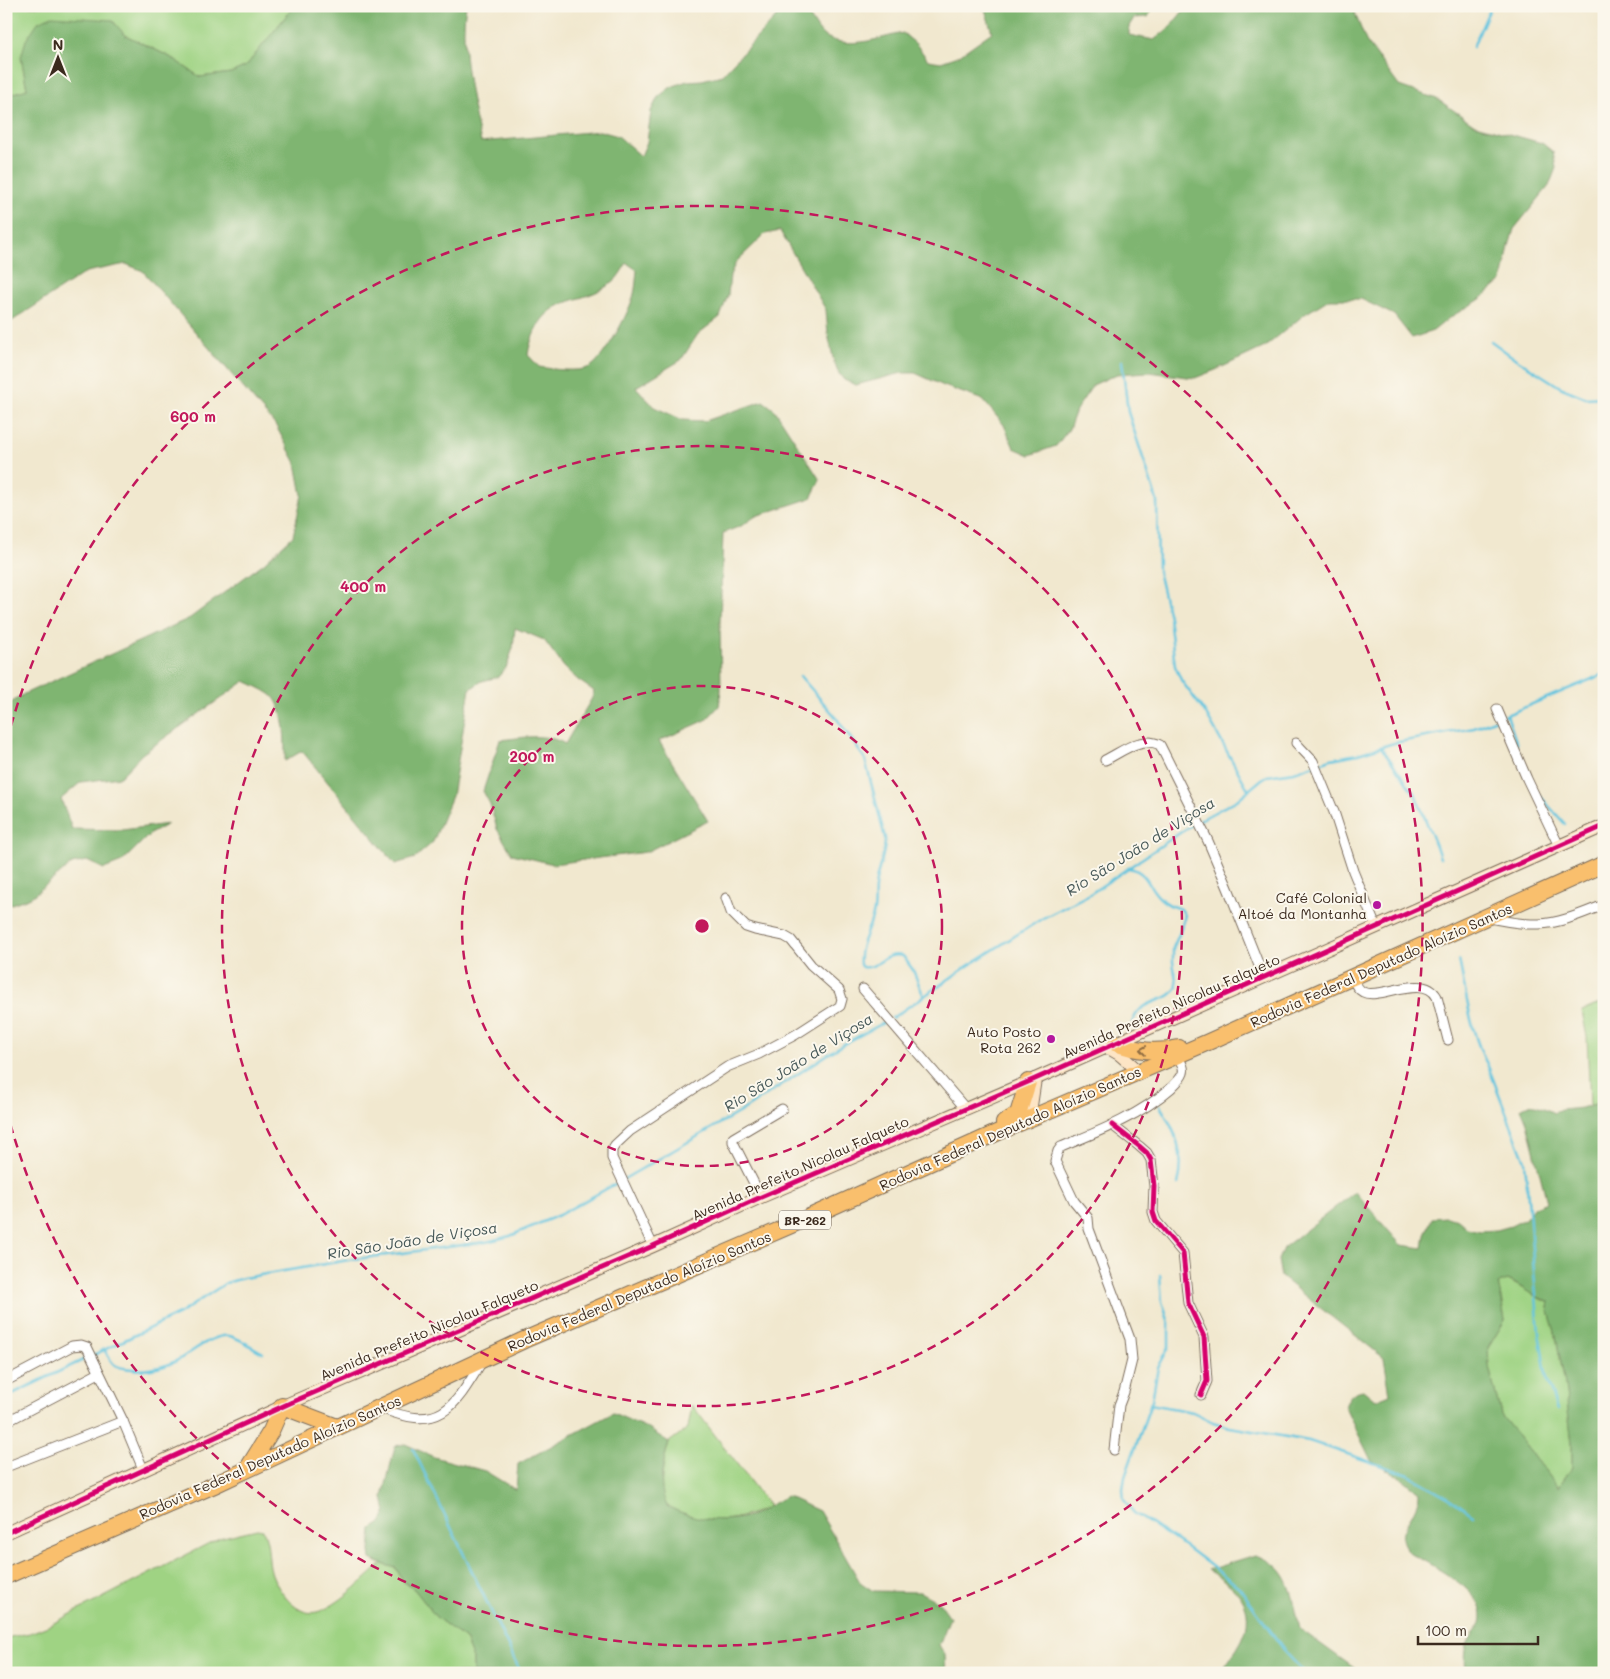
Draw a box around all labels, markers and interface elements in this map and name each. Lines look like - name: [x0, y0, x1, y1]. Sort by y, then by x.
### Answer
- north arrow: [32, 32, 82, 82]
- text: N: [53, 35, 63, 54]
- text: 600 m: [170, 406, 216, 426]
- text: 400 m: [340, 576, 386, 596]
- text: 200 m: [510, 746, 555, 766]
- water label: Rio São João de Viçosa: [1062, 792, 1218, 900]
- place label: Café Colonial Altoé da Montanha: [1238, 888, 1367, 923]
- street label: Rodovia Federal Deputado Aloízio Santos: [1247, 898, 1515, 1032]
- marker: Café Colonial Altoé da Montanha: [1371, 899, 1383, 911]
- centre of rings: [693, 917, 711, 935]
- street label: Avenida Prefeito Nicolau Falqueto: [1060, 949, 1282, 1063]
- water label: Rio São João de Viçosa: [720, 1008, 876, 1116]
- place label: Auto Posto Rota 262: [967, 1022, 1041, 1057]
- marker: Auto Posto Rota 262: [1045, 1033, 1057, 1045]
- one-way arrow: [1139, 1046, 1147, 1056]
- street label: Rodovia Federal Deputado Aloízio Santos: [876, 1061, 1144, 1195]
- street label: Avenida Prefeito Nicolau Falqueto: [689, 1111, 911, 1225]
- road number: BR-262: [779, 1210, 831, 1230]
- water label: Rio São João de Viçosa: [325, 1217, 499, 1263]
- street label: Rodovia Federal Deputado Aloízio Santos: [504, 1227, 774, 1355]
- street label: Avenida Prefeito Nicolau Falqueto: [317, 1275, 541, 1385]
- street label: Rodovia Federal Deputado Aloízio Santos: [136, 1390, 404, 1524]
- scale bar: [1418, 1614, 1538, 1646]
- text: 100 m: [1425, 1620, 1467, 1640]

